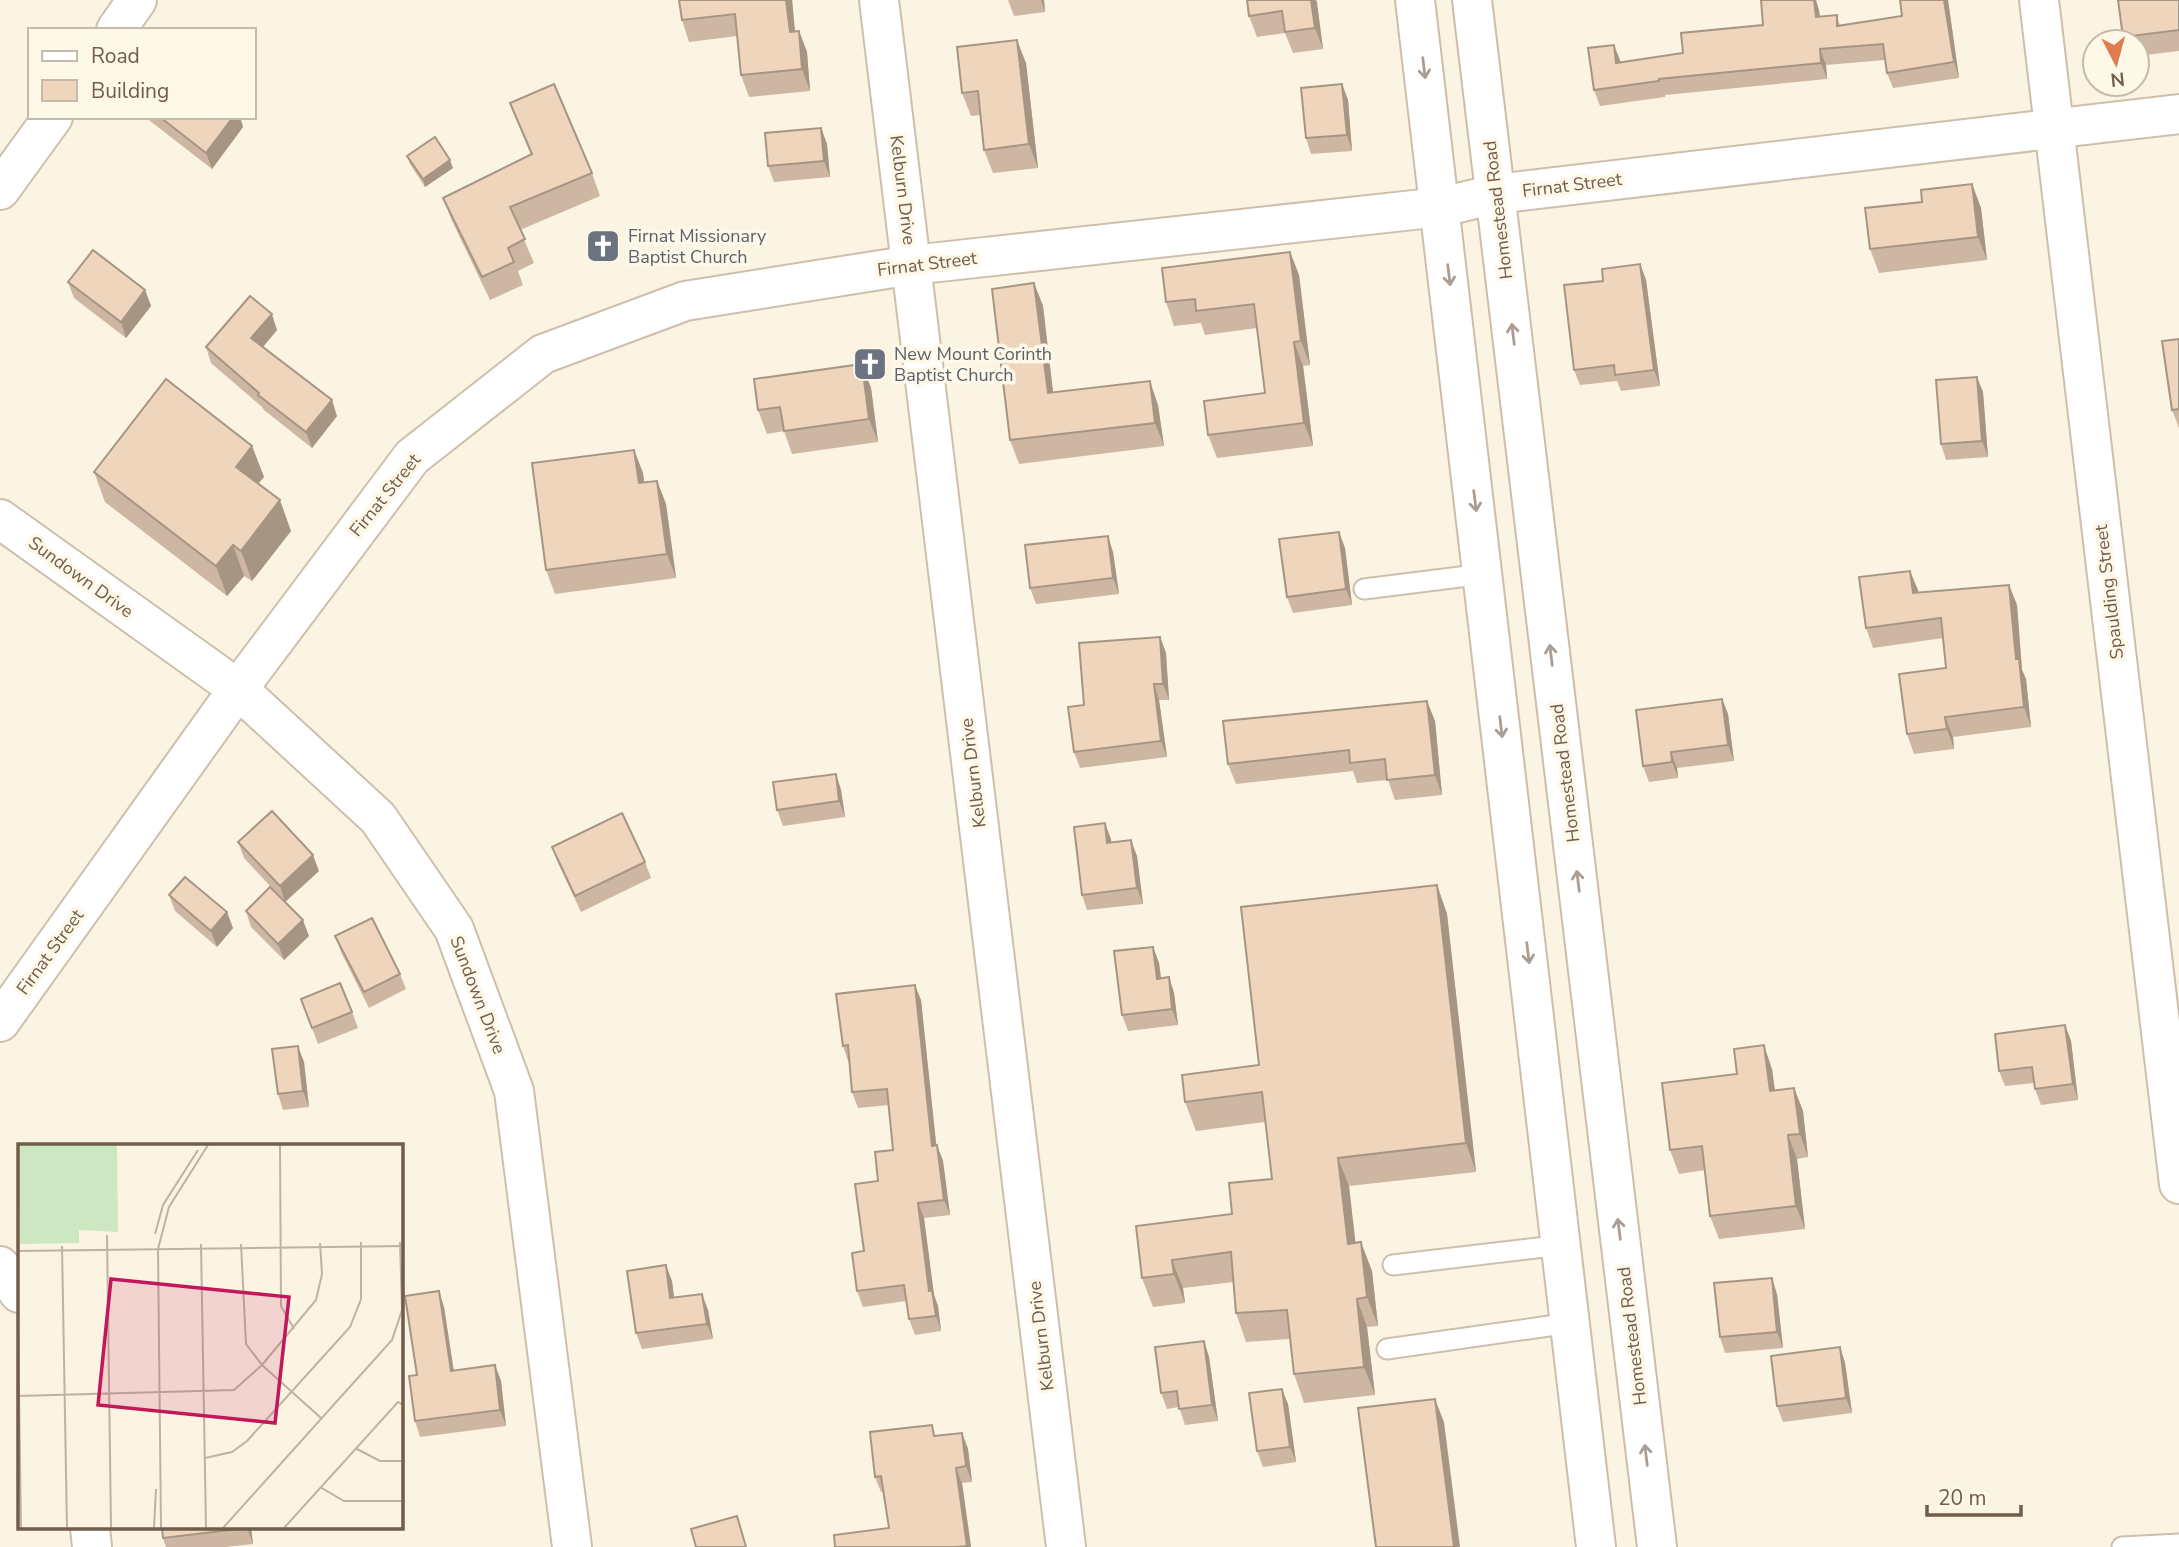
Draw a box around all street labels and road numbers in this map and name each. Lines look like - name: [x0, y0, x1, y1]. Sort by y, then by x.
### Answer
- street label: Kelburn Drive: [884, 134, 922, 246]
- street label: Homestead Road: [1478, 139, 1518, 281]
- street label: Firnat Street: [1521, 167, 1624, 203]
- street label: Firnat Street: [876, 246, 979, 282]
- street label: Firnat Street: [344, 448, 426, 542]
- street label: Spaulding Street: [2089, 523, 2129, 661]
- street label: Sundown Drive: [24, 531, 138, 623]
- street label: Homestead Road: [1545, 702, 1585, 844]
- street label: Kelburn Drive: [954, 717, 992, 829]
- street label: Firnat Street: [11, 904, 90, 1000]
- street label: Sundown Drive: [444, 933, 512, 1057]
- street label: Homestead Road: [1612, 1265, 1652, 1407]
- street label: Kelburn Drive: [1022, 1280, 1060, 1392]

